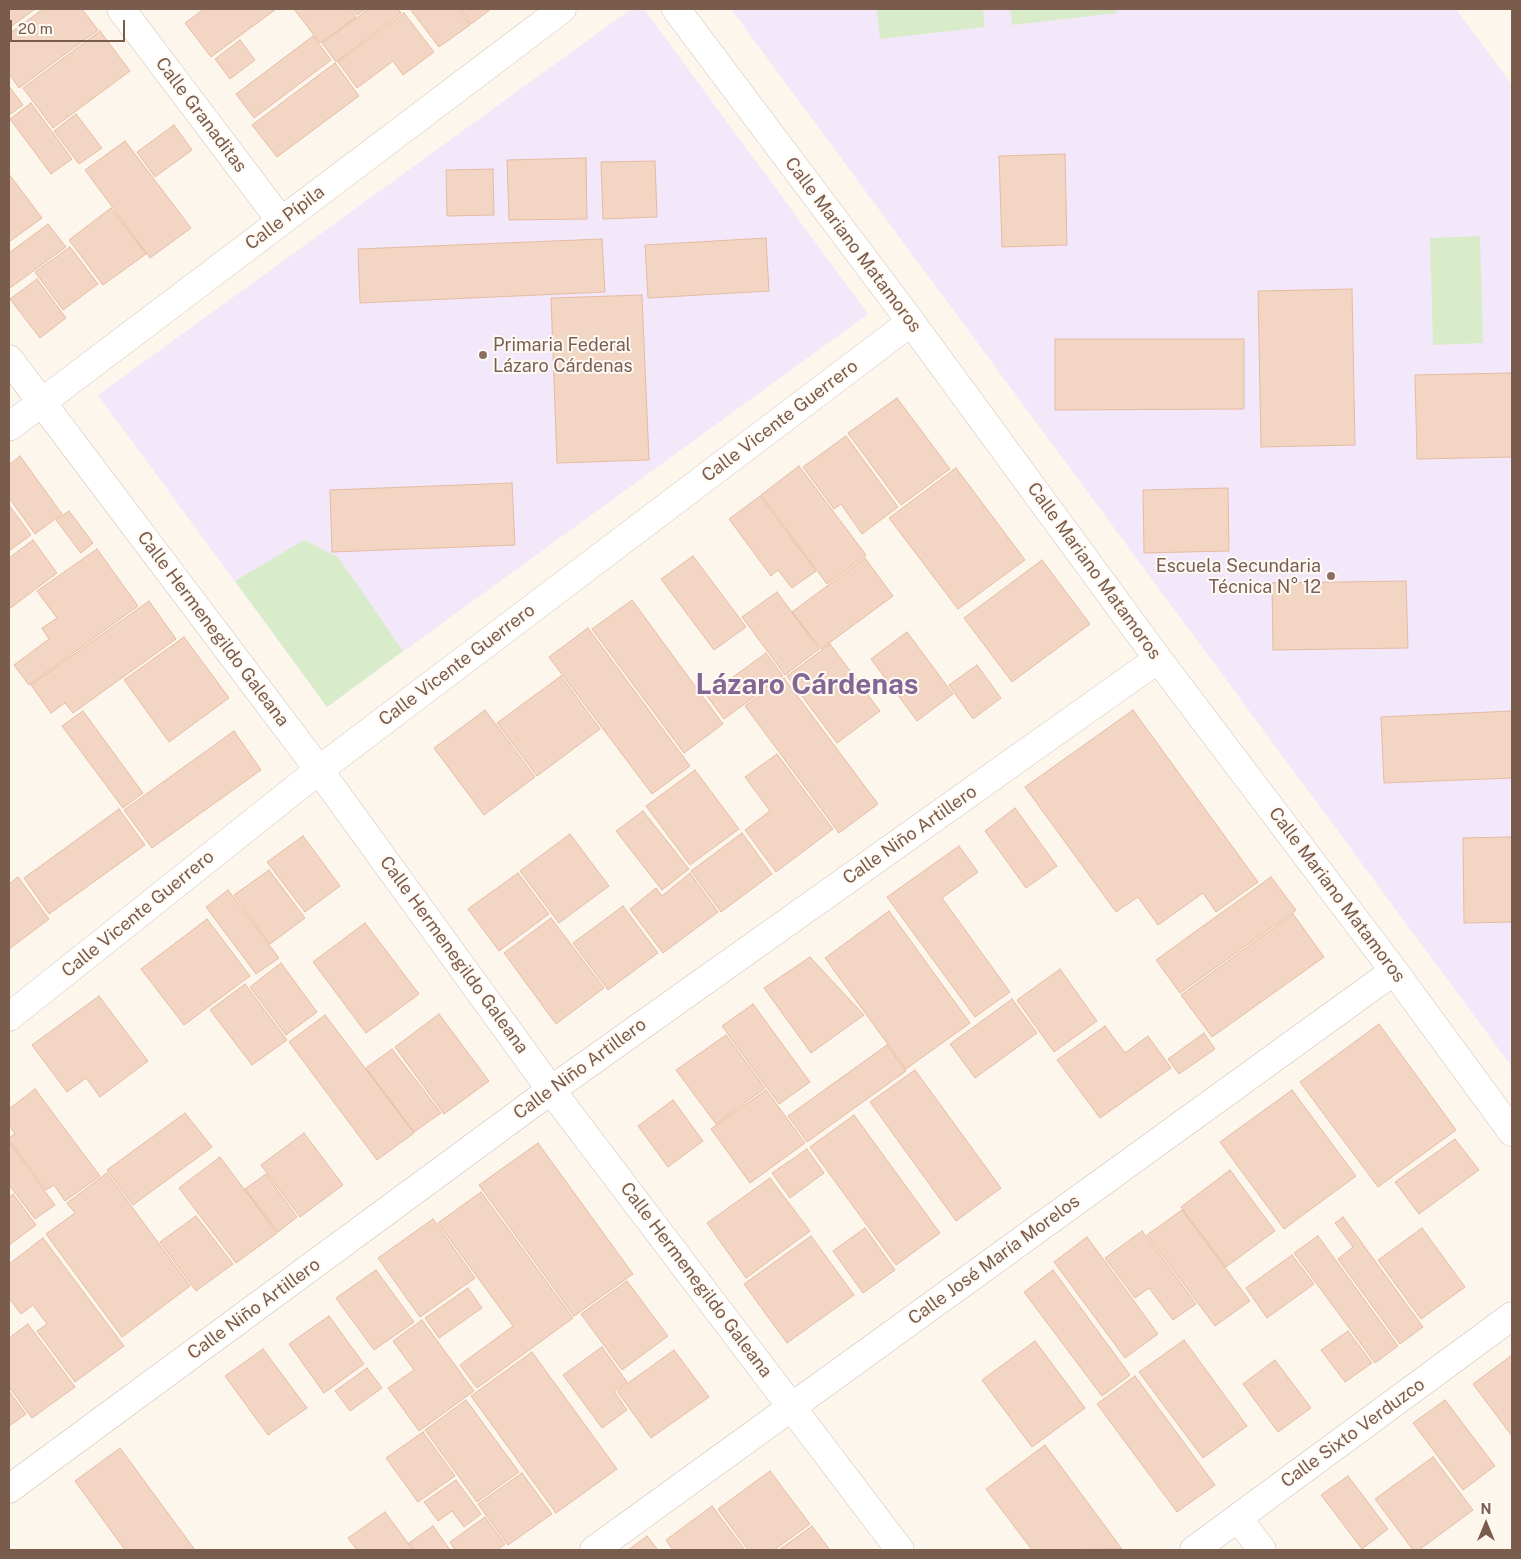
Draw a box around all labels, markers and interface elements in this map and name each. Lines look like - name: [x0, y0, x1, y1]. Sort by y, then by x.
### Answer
- scale bar: [12, 10, 128, 42]
- text: 20 m: [18, 20, 53, 37]
- street label: Calle Granaditas: [151, 53, 251, 177]
- street label: Calle Mariano Matamoros: [780, 153, 926, 337]
- street label: Calle Pípila: [241, 181, 329, 255]
- place label: Primaria Federal Lázaro Cárdenas: [493, 334, 633, 376]
- marker: Primaria Federal Lázaro Cárdenas: [477, 349, 489, 361]
- street label: Calle Vicente Guerrero: [698, 355, 862, 487]
- street label: Calle Mariano Matamoros: [1023, 478, 1165, 664]
- street label: Calle Hermenegildo Galeana: [133, 527, 293, 731]
- place label: Escuela Secundaria Técnica N° 12: [1156, 555, 1321, 598]
- marker: Escuela Secundaria Técnica N° 12: [1325, 570, 1337, 582]
- street label: Calle Vicente Guerrero: [375, 599, 539, 731]
- district label: Lázaro Cárdenas: [696, 668, 918, 702]
- street label: Calle Niño Artillero: [839, 781, 981, 889]
- street label: Calle Mariano Matamoros: [1264, 803, 1410, 987]
- street label: Calle Vicente Guerrero: [57, 846, 219, 982]
- street label: Calle Hermenegildo Galeana: [375, 852, 533, 1058]
- street label: Calle Niño Artillero: [509, 1014, 651, 1124]
- street label: Calle Hermenegildo Galeana: [616, 1178, 776, 1382]
- street label: Calle José María Morelos: [904, 1191, 1084, 1329]
- street label: Calle Niño Artillero: [183, 1254, 325, 1364]
- street label: Calle Sixto Verduzco: [1277, 1374, 1429, 1492]
- north arrow: [1461, 1499, 1511, 1549]
- text: N: [1481, 1501, 1491, 1517]

